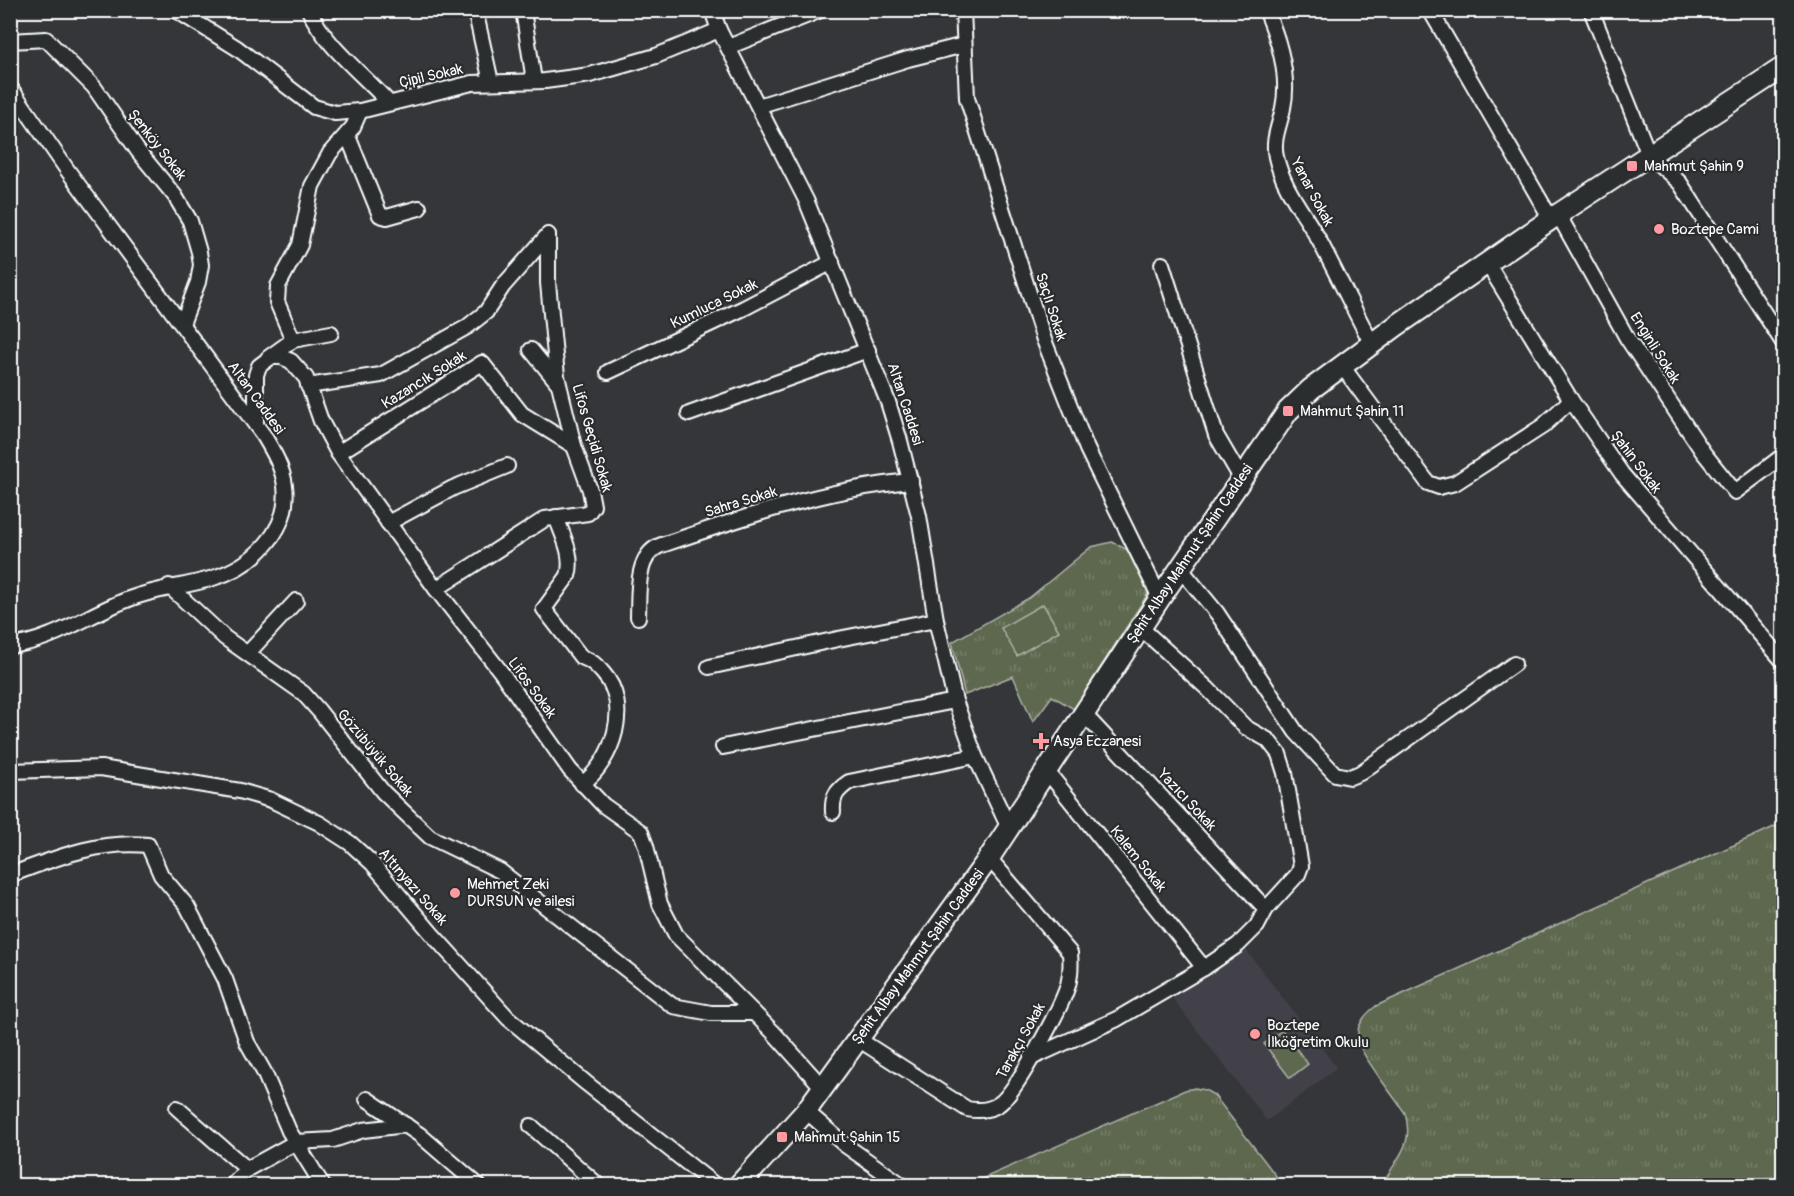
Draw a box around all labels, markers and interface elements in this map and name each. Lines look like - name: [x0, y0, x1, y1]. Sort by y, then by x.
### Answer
- street label: Çipil Sokak: [397, 59, 465, 93]
- street label: Şenköy Sokak: [123, 106, 191, 185]
- street label: Yanar Sokak: [1286, 154, 1338, 230]
- place label: Mahmut Şahin 9: [1644, 157, 1744, 176]
- marker: Mahmut Şahin 9: [1625, 159, 1639, 173]
- place label: Boztepe Cami: [1671, 220, 1759, 239]
- marker: Boztepe Cami: [1652, 222, 1666, 236]
- street label: Saçlı Sokak: [1031, 270, 1071, 344]
- street label: Kumluca Sokak: [667, 274, 761, 333]
- street label: Enginli Sokak: [1626, 309, 1685, 388]
- street label: Kazancık Sokak: [378, 346, 470, 414]
- street label: Altan Caddesi: [223, 358, 289, 438]
- street label: Altan Caddesi: [883, 360, 927, 448]
- street label: Lifos Geçidi Sokak: [567, 382, 617, 495]
- place label: Mahmut Şahin 11: [1300, 402, 1404, 421]
- marker: Mahmut Şahin 11: [1281, 404, 1295, 418]
- street label: Şahin Sokak: [1606, 427, 1666, 498]
- street label: Şehit Albay Mahmut Şahin Caddesi: [1123, 460, 1258, 648]
- street label: Sahra Sokak: [703, 482, 780, 522]
- street label: Lifos Sokak: [504, 654, 561, 723]
- street label: Gözübüyük Sokak: [333, 705, 418, 801]
- place label: Asya Eczanesi: [1053, 732, 1141, 751]
- marker: Asya Eczanesi: [1034, 734, 1048, 748]
- street label: Yazıcı Sokak: [1153, 764, 1221, 836]
- street label: Kalem Sokak: [1106, 822, 1171, 897]
- street label: Altınyazı Sokak: [374, 844, 452, 930]
- street label: Şehit Albay Mahmut Şahin Caddesi: [848, 865, 988, 1049]
- place label: Mehmet Zeki DURSUN ve ailesi: [467, 875, 575, 911]
- marker: Mehmet Zeki DURSUN ve ailesi: [448, 886, 462, 900]
- street label: Tarakçı Sokak: [992, 999, 1050, 1082]
- place label: Boztepe İlköğretim Okulu: [1267, 1016, 1369, 1052]
- marker: Boztepe İlköğretim Okulu: [1248, 1027, 1262, 1041]
- place label: Mahmut Şahin 15: [794, 1128, 900, 1147]
- marker: Mahmut Şahin 15: [775, 1130, 789, 1144]

